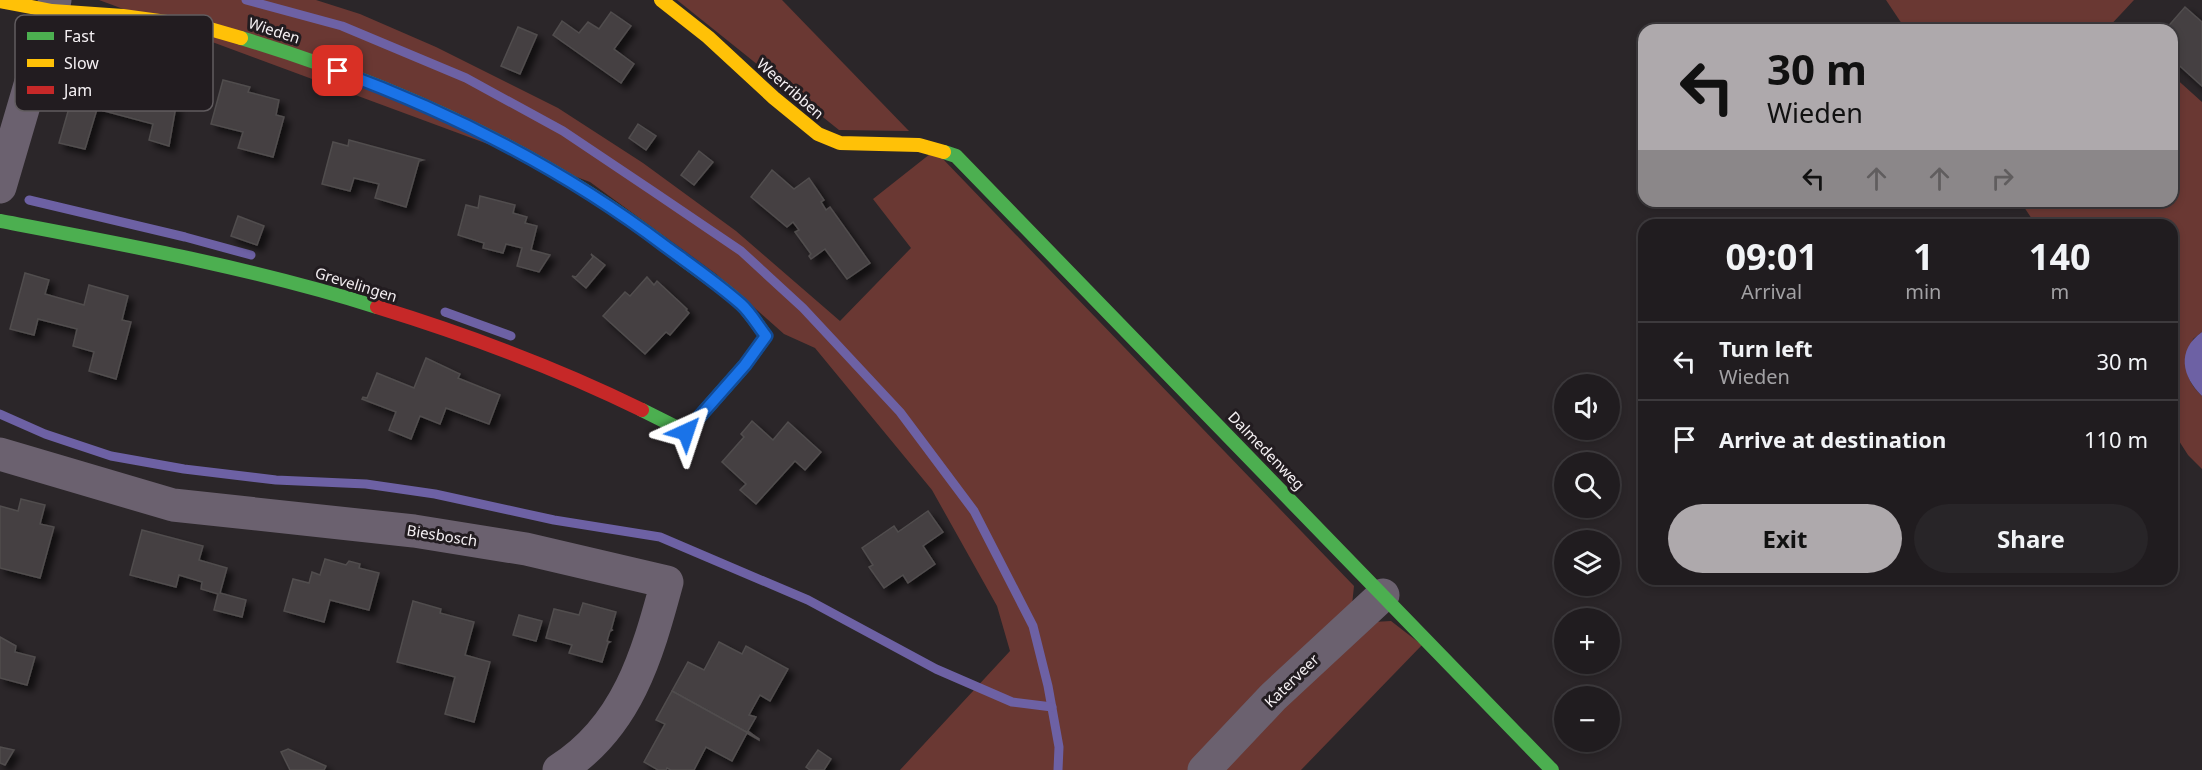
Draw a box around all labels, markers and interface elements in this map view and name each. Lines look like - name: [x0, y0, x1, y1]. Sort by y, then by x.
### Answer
- street label: Wieden: [246, 12, 303, 48]
- legend: [15, 15, 213, 111]
- text: Fast: [64, 25, 95, 47]
- text: 30 m: [1767, 40, 1867, 97]
- pin: [312, 45, 363, 96]
- icon: left: [1668, 48, 1746, 126]
- text: Slow: [64, 52, 99, 74]
- street label: Weerribben: [753, 53, 829, 123]
- icon: arrive: [321, 54, 354, 87]
- text: Jam: [62, 79, 92, 101]
- text: Wieden: [1767, 94, 1863, 131]
- icon: left: [1797, 162, 1830, 195]
- icon: ahead: [1860, 162, 1893, 195]
- icon: ahead: [1923, 162, 1956, 195]
- icon: right: [1986, 162, 2019, 195]
- text: 09:01: [1725, 232, 1818, 281]
- text: 1: [1913, 232, 1934, 281]
- text: 140: [2029, 232, 2091, 281]
- street label: Grevelingen: [313, 262, 400, 306]
- text: Arrival: [1741, 278, 1802, 305]
- text: min: [1905, 278, 1941, 305]
- text: m: [2050, 278, 2069, 305]
- text: Turn left: [1719, 333, 1813, 363]
- icon: left: [1668, 345, 1701, 378]
- text: 30 m: [2097, 346, 2148, 376]
- text: Wieden: [1719, 363, 1790, 390]
- map controls: [1554, 374, 1620, 752]
- button: sound: [1554, 374, 1620, 440]
- position arrow: [654, 400, 718, 464]
- street label: Dalmedenweg: [1224, 407, 1309, 494]
- icon: arrive: [1668, 423, 1701, 456]
- text: Arrive at destination: [1719, 424, 1946, 454]
- text: 110 m: [2084, 424, 2148, 454]
- button: search: [1554, 452, 1620, 518]
- button: Exit: [1668, 504, 1902, 573]
- button: Share: [1914, 504, 2148, 573]
- street label: Biesbosch: [405, 520, 479, 550]
- button: layers: [1554, 530, 1620, 596]
- button: +: [1554, 608, 1620, 674]
- street label: Katerveer: [1260, 649, 1323, 711]
- button: −: [1554, 686, 1620, 752]

